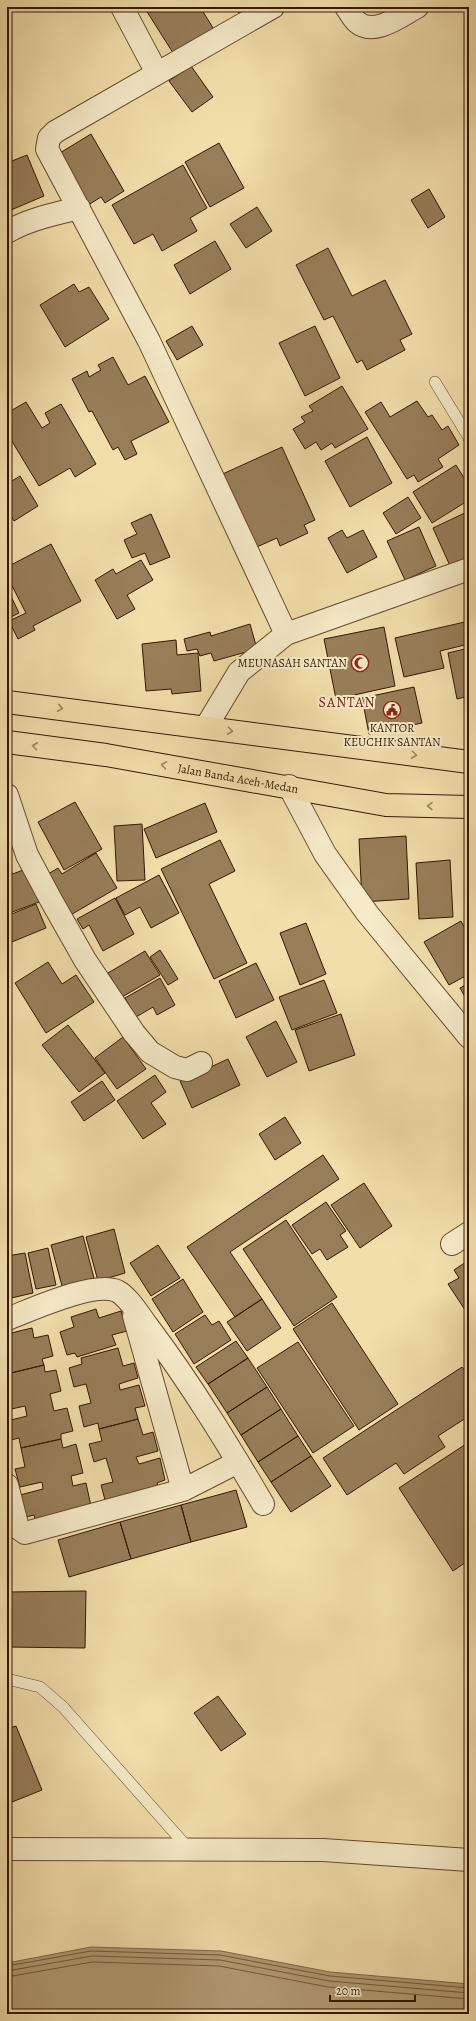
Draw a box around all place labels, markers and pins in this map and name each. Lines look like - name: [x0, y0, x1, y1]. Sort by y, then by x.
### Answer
- mosque icon: MEUNASAH SANTAN: [350, 653, 370, 673]
- place label: MEUNASAH SANTAN: [238, 655, 347, 671]
- public building icon: KANTOR KEUCHIK SANTAN: [382, 700, 402, 720]
- place label: KANTOR KEUCHIK SANTAN: [343, 720, 441, 750]

